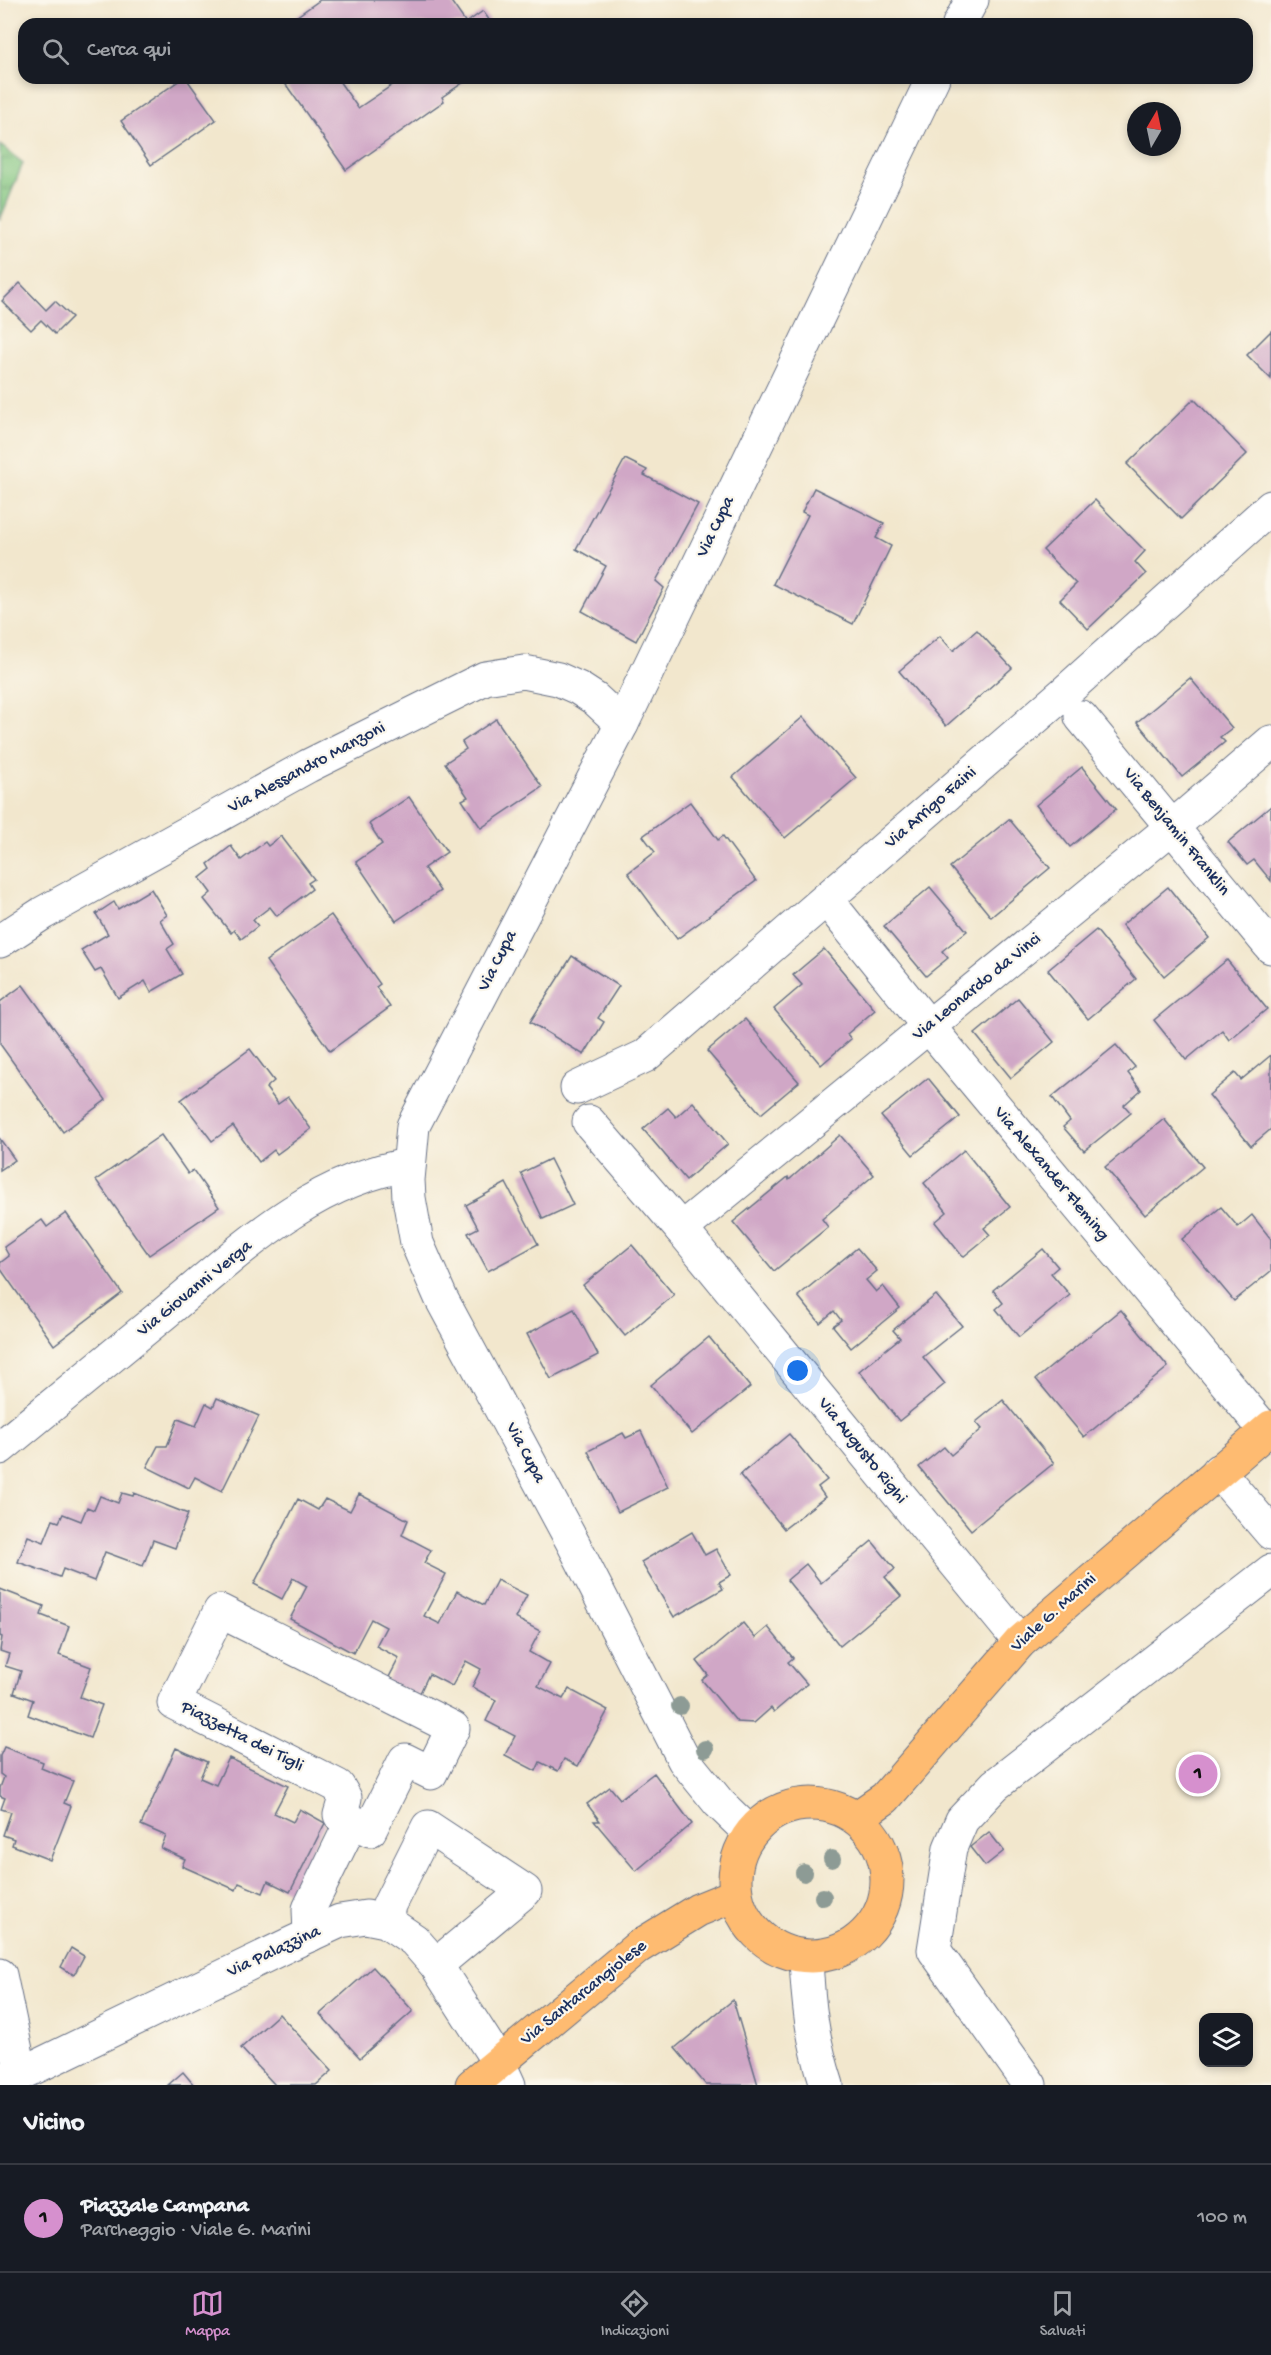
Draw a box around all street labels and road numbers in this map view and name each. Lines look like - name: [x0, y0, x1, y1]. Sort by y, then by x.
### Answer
- street label: Via Cupa: [692, 492, 740, 562]
- street label: Via Alessandro Manzoni: [224, 718, 389, 819]
- street label: Via Arrigo Faini: [880, 762, 981, 854]
- street label: Via Benjamin Franklin: [1117, 763, 1234, 901]
- street label: Via Cupa: [473, 926, 523, 996]
- street label: Via Leonardo da Vinci: [908, 929, 1046, 1046]
- street label: Via Alexander Fleming: [988, 1102, 1113, 1245]
- street label: Via Giovanni Verga: [132, 1236, 258, 1342]
- street label: Via Augusto Righi: [812, 1393, 911, 1508]
- street label: Via Cupa: [500, 1418, 550, 1488]
- street label: Viale G. Marini: [1006, 1569, 1101, 1658]
- street label: Piazzetta dei Tigli: [176, 1697, 307, 1777]
- street label: Via Palazzina: [223, 1921, 325, 1983]
- street label: Via Santarcangiolese: [516, 1935, 652, 2051]

